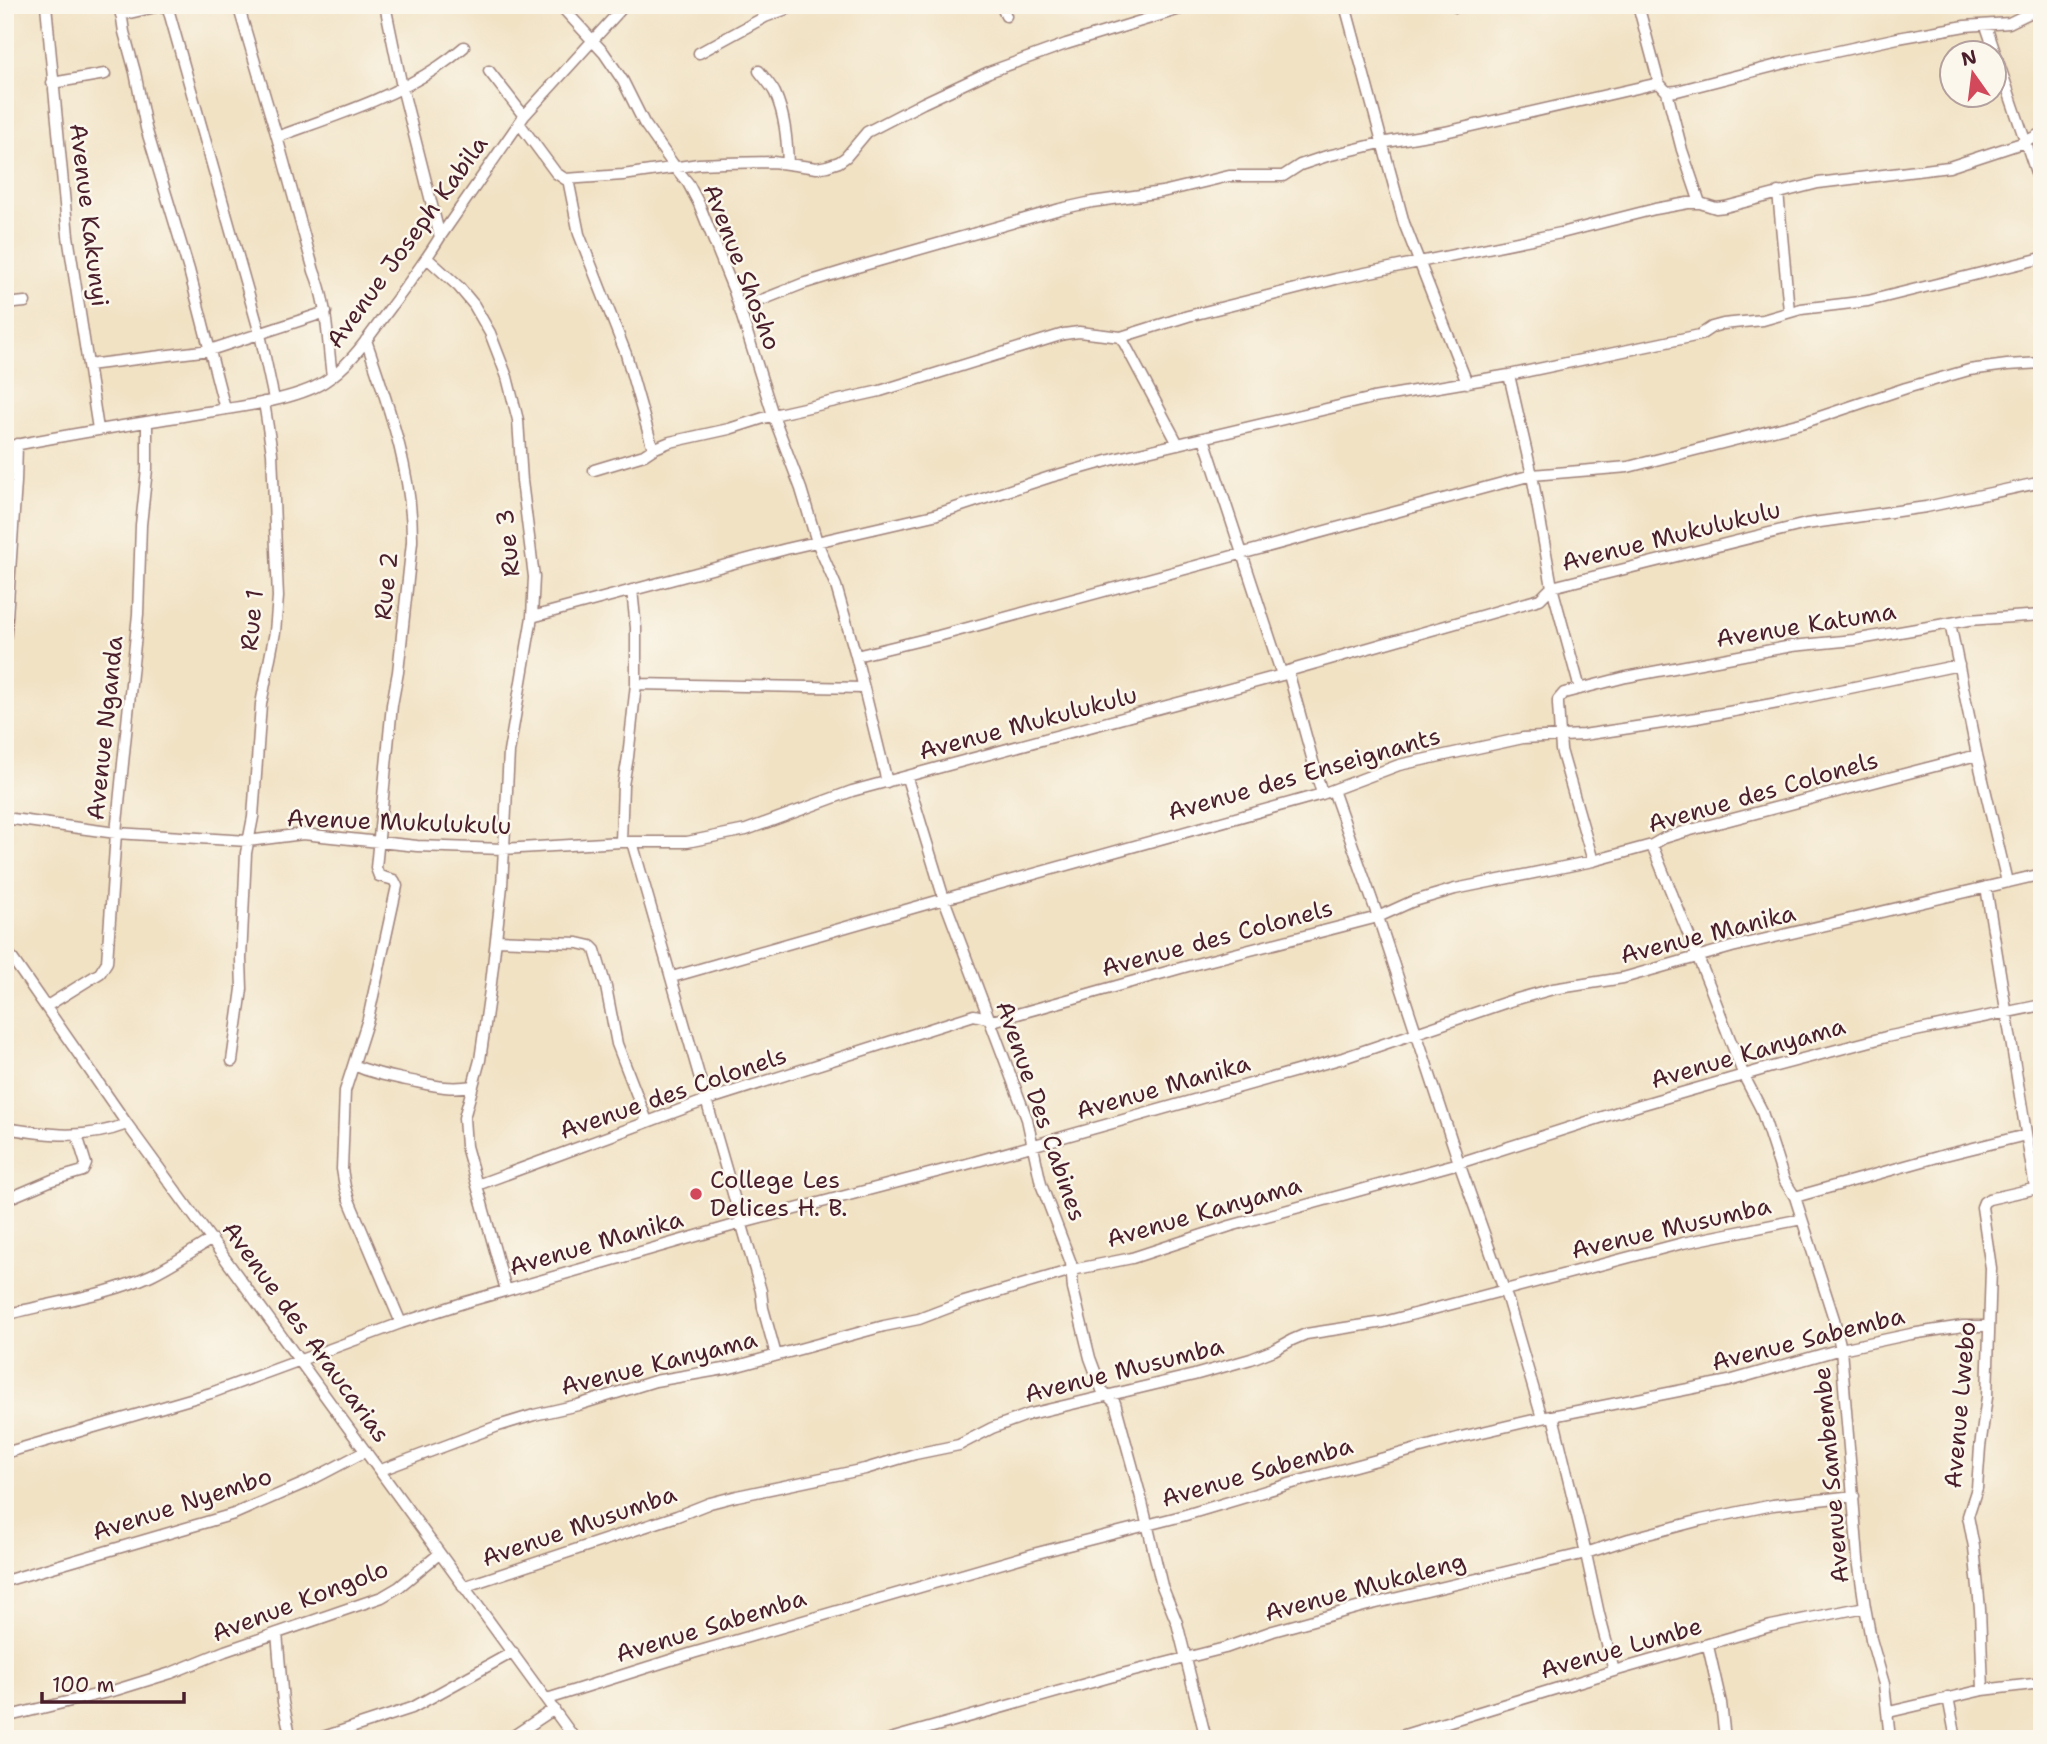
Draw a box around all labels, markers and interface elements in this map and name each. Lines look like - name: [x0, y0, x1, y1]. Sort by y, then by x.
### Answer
- north arrow: [1938, 38, 2008, 108]
- text: N: [1959, 44, 1979, 72]
- street label: Avenue Kakunyi: [62, 122, 116, 308]
- street label: Avenue Joseph Kabila: [319, 129, 495, 355]
- street label: Avenue Shosho: [696, 179, 788, 355]
- street label: Avenue Mukulukulu: [1558, 493, 1784, 579]
- street label: Rue 3: [489, 507, 527, 579]
- street label: Rue 2: [367, 550, 405, 622]
- street label: Rue 1: [233, 588, 271, 652]
- street label: Avenue Katuma: [1714, 595, 1898, 655]
- street label: Avenue Nganda: [79, 634, 131, 822]
- street label: Avenue Mukulukulu: [915, 678, 1141, 768]
- street label: Avenue des Enseignants: [1164, 720, 1444, 828]
- street label: Avenue des Colonels: [1644, 744, 1882, 840]
- street label: Avenue Mukulukulu: [286, 802, 512, 842]
- street label: Avenue des Colonels: [1098, 892, 1336, 984]
- street label: Avenue Manika: [1617, 897, 1799, 971]
- street label: Avenue Des Cabines: [988, 997, 1094, 1225]
- street label: Avenue Kanyama: [1647, 1010, 1849, 1096]
- street label: Avenue des Colonels: [555, 1039, 791, 1147]
- street label: Avenue Manika: [1072, 1047, 1254, 1127]
- place label: College Les Delices H. B.: [710, 1164, 847, 1224]
- street label: Avenue Kanyama: [1103, 1169, 1305, 1255]
- marker: College Les Delices H. B.: [688, 1186, 704, 1202]
- street label: Avenue Musumba: [1568, 1189, 1774, 1267]
- street label: Avenue Manika: [505, 1203, 687, 1283]
- street label: Avenue des Araucarias: [215, 1215, 397, 1449]
- street label: Avenue Sabemba: [1708, 1300, 1908, 1378]
- street label: Avenue Lwebo: [1937, 1320, 1983, 1490]
- street label: Avenue Kanyama: [558, 1323, 761, 1403]
- street label: Avenue Musumba: [1021, 1330, 1227, 1410]
- street label: Avenue Sambembe: [1806, 1365, 1856, 1585]
- street label: Avenue Sabemba: [1158, 1429, 1357, 1515]
- street label: Avenue Nyembo: [88, 1460, 276, 1548]
- street label: Avenue Musumba: [477, 1478, 681, 1574]
- street label: Avenue Mukaleng: [1261, 1545, 1469, 1629]
- street label: Avenue Kongolo: [207, 1553, 393, 1649]
- street label: Avenue Sabemba: [612, 1582, 810, 1670]
- street label: Avenue Lumbe: [1536, 1610, 1706, 1686]
- scale bar: [42, 1660, 184, 1704]
- text: 100 m: [52, 1671, 115, 1699]

